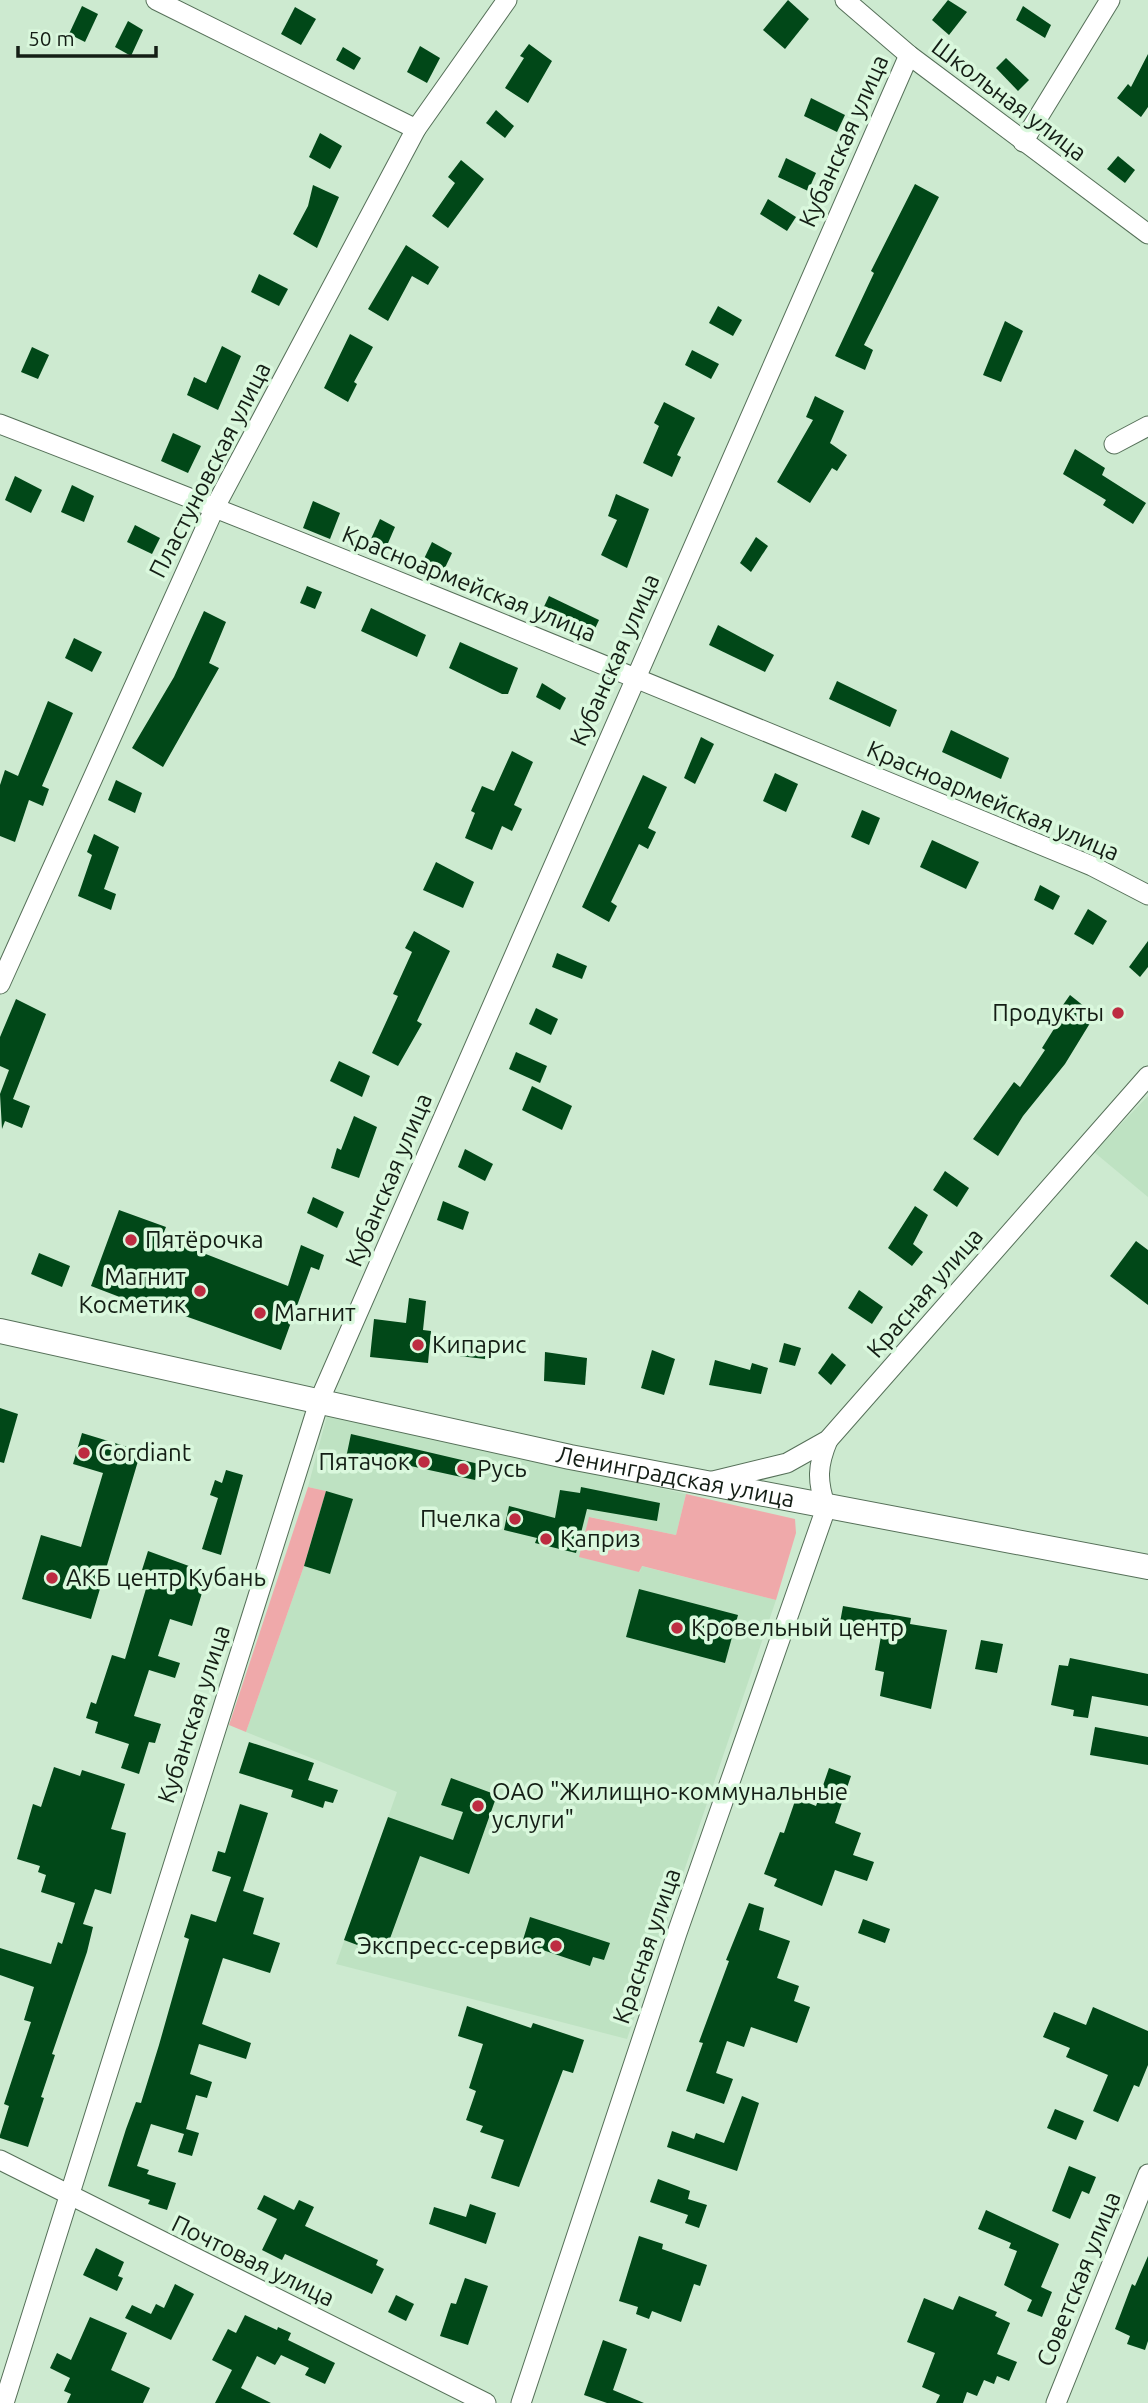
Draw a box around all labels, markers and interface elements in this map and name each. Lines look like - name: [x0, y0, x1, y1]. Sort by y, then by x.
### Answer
- scale bar: [18, 14, 156, 58]
- text: 50 m: [28, 26, 75, 50]
- street label: Школьная улица: [927, 33, 1092, 166]
- street label: Кубанская улица: [793, 51, 894, 231]
- street label: Пластуновская улица: [143, 357, 276, 582]
- street label: Красноармейская улица: [338, 520, 600, 647]
- street label: Кубанская улица: [564, 570, 665, 750]
- street label: Красноармейская улица: [863, 735, 1123, 866]
- place label: Продукты: [992, 999, 1104, 1026]
- marker: Продукты: [1110, 1005, 1126, 1021]
- street label: Кубанская улица: [340, 1089, 437, 1271]
- street label: Красная улица: [861, 1222, 988, 1363]
- place label: Пятёрочка: [145, 1226, 264, 1253]
- marker: Пятёрочка: [123, 1232, 139, 1248]
- place label: Магнит Косметик: [79, 1263, 186, 1318]
- marker: Магнит Косметик: [192, 1283, 208, 1299]
- place label: Магнит: [274, 1299, 356, 1326]
- marker: Магнит: [252, 1305, 268, 1321]
- place label: Кипарис: [432, 1331, 526, 1358]
- marker: Кипарис: [410, 1337, 426, 1353]
- place label: Cordiant: [98, 1439, 192, 1466]
- street label: Ленинградская улица: [554, 1440, 797, 1512]
- marker: Cordiant: [76, 1445, 92, 1461]
- place label: Пятачок: [319, 1448, 410, 1475]
- marker: Пятачок: [416, 1454, 432, 1470]
- place label: Русь: [477, 1455, 527, 1482]
- marker: Русь: [455, 1461, 471, 1477]
- place label: Пчелка: [420, 1505, 501, 1532]
- marker: Пчелка: [507, 1511, 523, 1527]
- place label: Каприз: [560, 1525, 640, 1552]
- marker: Каприз: [538, 1531, 554, 1547]
- place label: АКБ центр Кубань: [66, 1564, 266, 1591]
- marker: АКБ центр Кубань: [44, 1570, 60, 1586]
- place label: Кровельный центр: [691, 1614, 904, 1641]
- marker: Кровельный центр: [669, 1620, 685, 1636]
- street label: Кубанская улица: [152, 1621, 235, 1806]
- place label: ОАО "Жилищно-коммунальные услуги": [492, 1778, 848, 1833]
- marker: ОАО "Жилищно-коммунальные услуги": [470, 1798, 486, 1814]
- street label: Красная улица: [607, 1865, 686, 2027]
- place label: Экспресс-сервис: [357, 1932, 542, 1959]
- marker: Экспресс-сервис: [548, 1938, 564, 1954]
- street label: Советская улица: [1031, 2188, 1126, 2370]
- street label: Почтовая улица: [168, 2209, 339, 2312]

